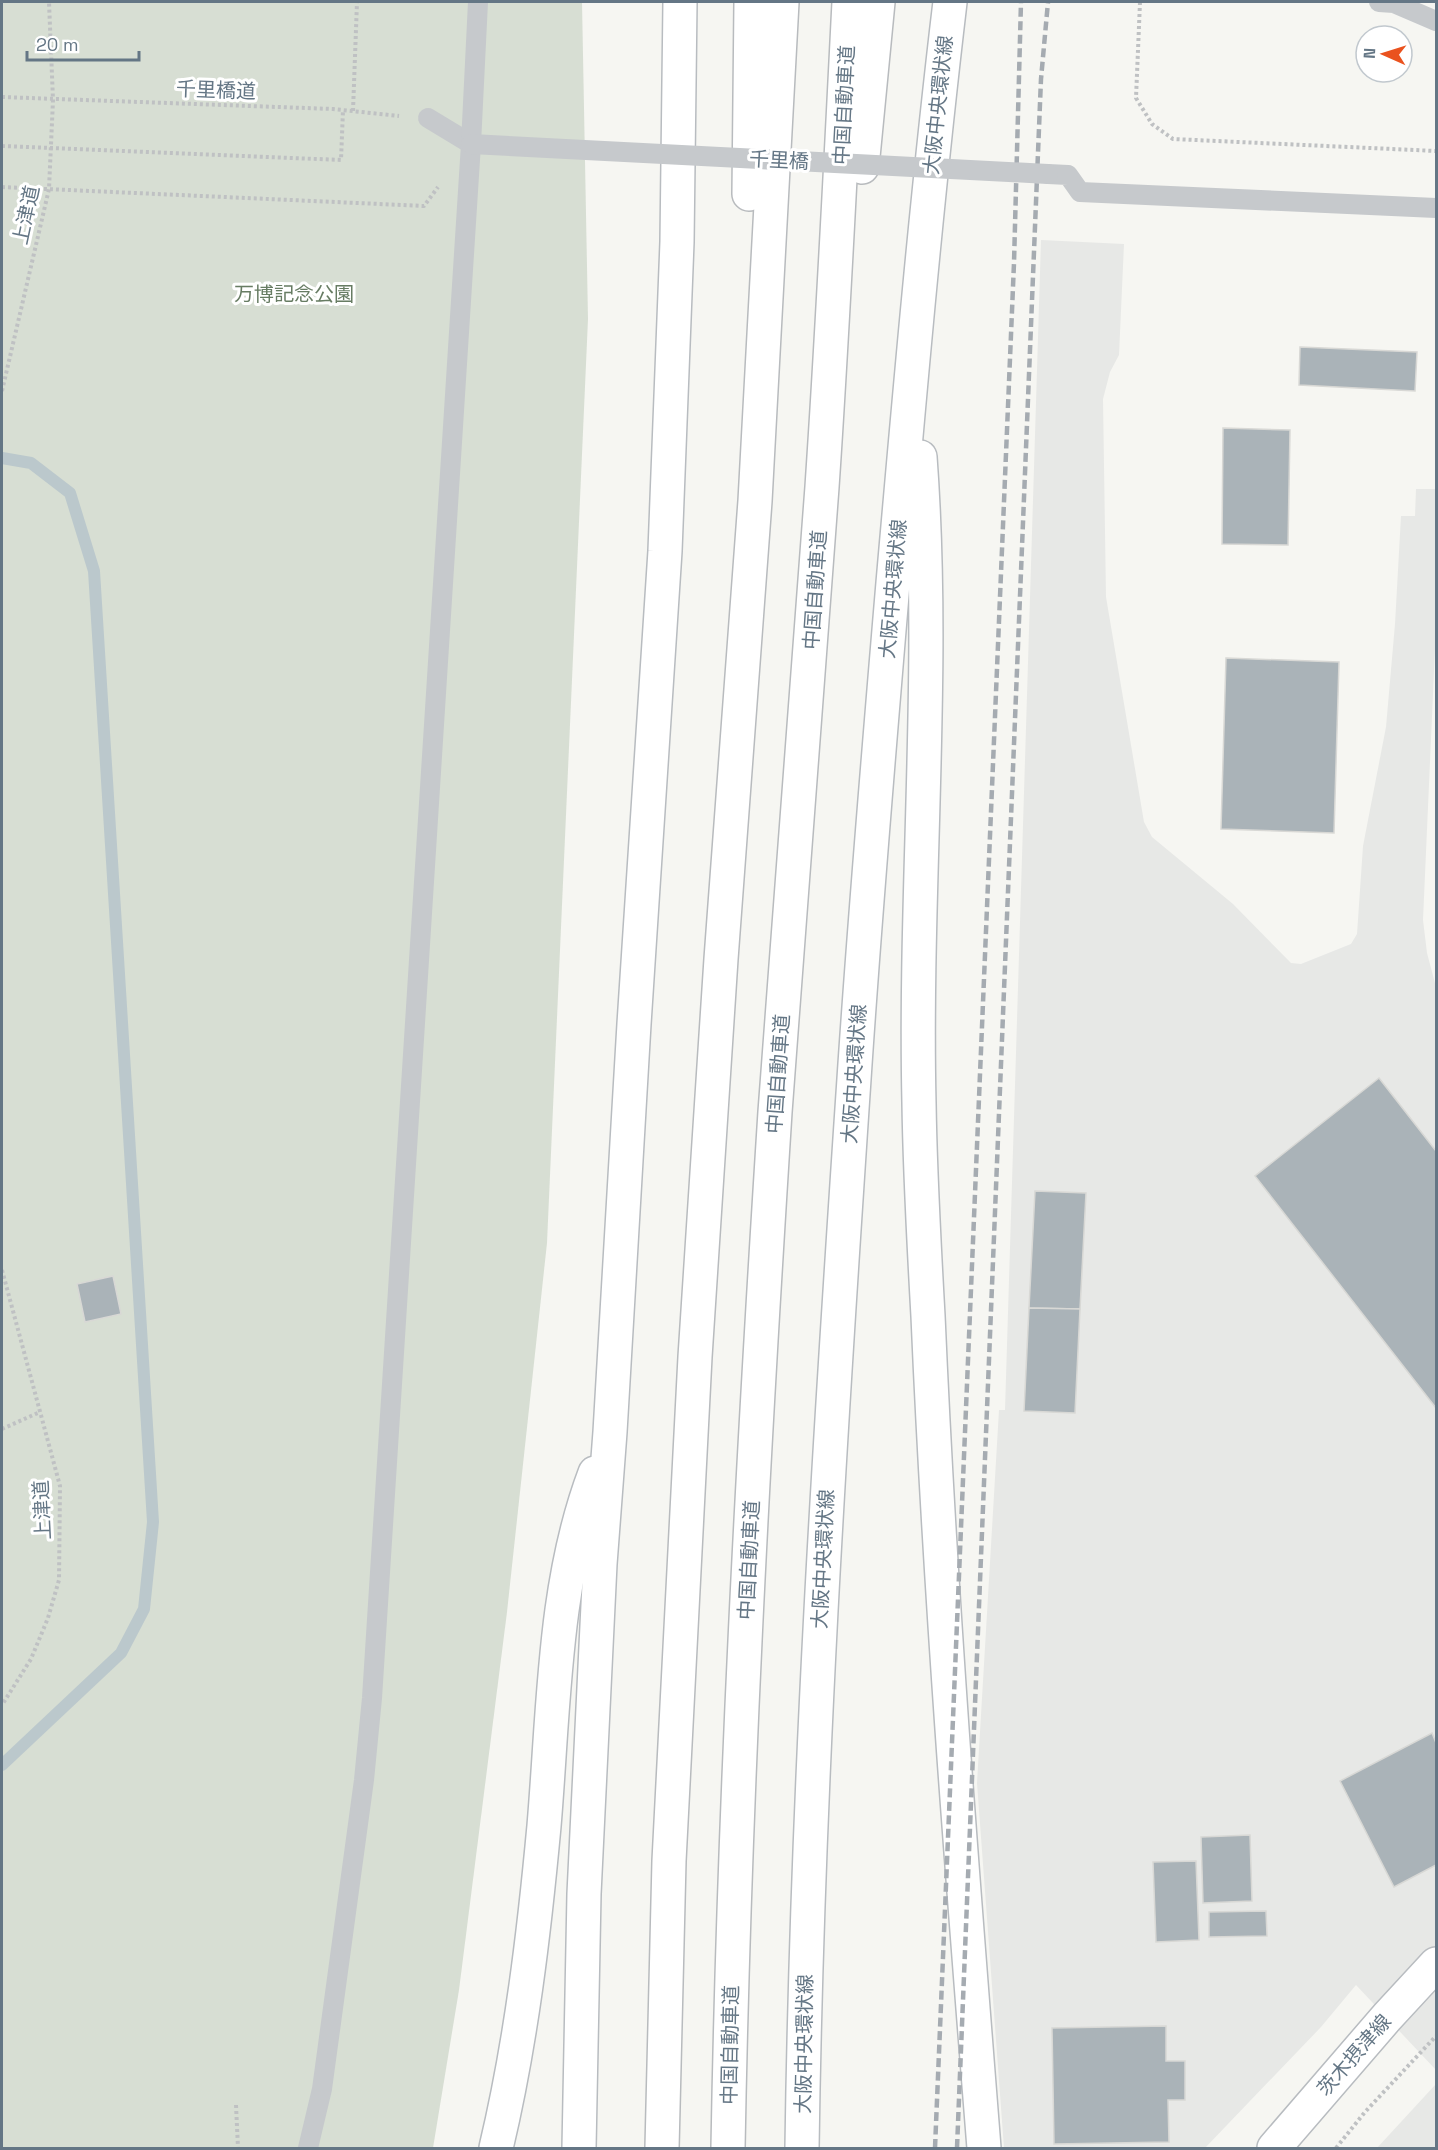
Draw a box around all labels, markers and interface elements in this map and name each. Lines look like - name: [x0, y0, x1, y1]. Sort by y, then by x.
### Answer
- scale bar: [27, 24, 140, 62]
- north arrow: [1354, 24, 1414, 84]
- text: 20 m: [36, 33, 79, 56]
- street label: 大阪中央環状線: [918, 34, 958, 176]
- street label: 中国自動車道: [828, 44, 860, 166]
- text: N: [1359, 47, 1380, 59]
- street label: 千里橋道: [176, 76, 256, 104]
- street label: 千里橋: [748, 145, 810, 175]
- street label: 上津道: [7, 183, 45, 247]
- park label: 万博記念公園: [234, 281, 354, 307]
- street label: 大阪中央環状線: [874, 518, 912, 660]
- street label: 中国自動車道: [798, 529, 832, 651]
- street label: 大阪中央環状線: [836, 1003, 872, 1145]
- street label: 中国自動車道: [761, 1013, 795, 1135]
- street label: 上津道: [27, 1479, 57, 1541]
- street label: 大阪中央環状線: [806, 1488, 840, 1630]
- street label: 中国自動車道: [733, 1499, 765, 1621]
- street label: 大阪中央環状線: [790, 1974, 818, 2114]
- street label: 中国自動車道: [716, 1985, 744, 2105]
- street label: 茨木摂津線: [1311, 2009, 1397, 2101]

